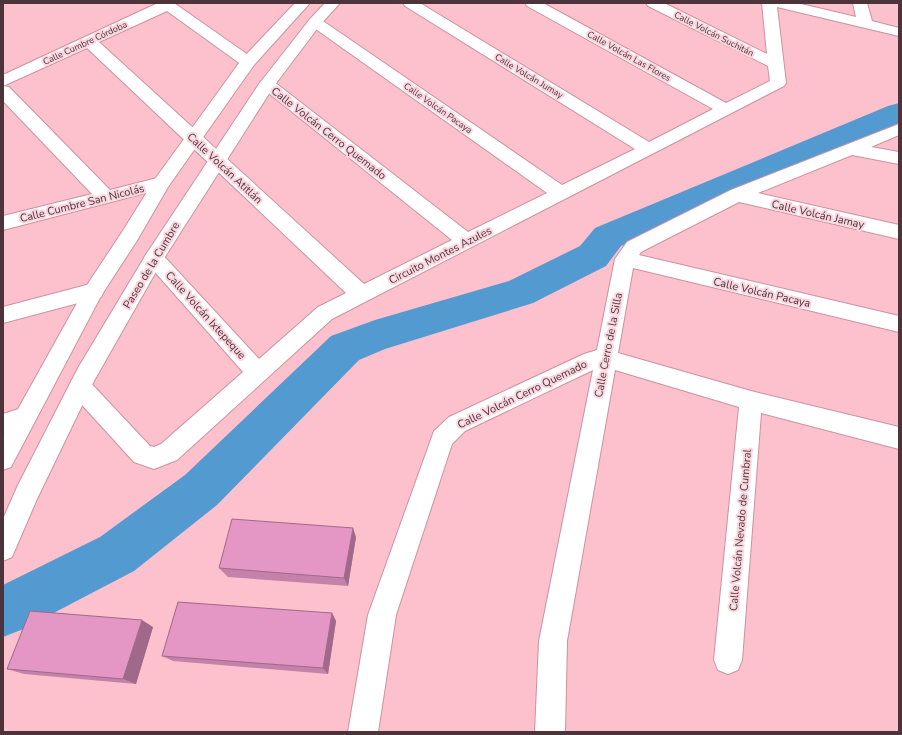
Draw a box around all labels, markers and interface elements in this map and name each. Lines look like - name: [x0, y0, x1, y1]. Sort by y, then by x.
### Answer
- street label: Calle Volcán Suchitán: [672, 9, 756, 59]
- street label: Calle Cumbre Córdoba: [41, 18, 129, 68]
- street label: Calle Volcán Las Flores: [585, 28, 673, 84]
- street label: Calle Volcán Jumay: [493, 51, 566, 101]
- street label: Calle Volcán Pacaya: [401, 80, 475, 136]
- street label: Calle Volcán Cerro Quemado: [268, 84, 389, 183]
- street label: Calle Volcán Atitlán: [184, 130, 266, 207]
- street label: Calle Cumbre San Nicolás: [18, 181, 146, 226]
- street label: Calle Volcán Jamay: [770, 197, 866, 233]
- street label: Paseo de la Cumbre: [120, 219, 183, 311]
- street label: Circuito Montes Azules: [386, 223, 494, 288]
- street label: Calle Volcán Ixtepeque: [162, 268, 249, 363]
- street label: Calle Volcán Pacaya: [712, 274, 812, 311]
- street label: Calle Cerro de la Silla: [591, 291, 626, 399]
- street label: Calle Volcán Cerro Quemado: [455, 357, 589, 432]
- street label: Calle Volcán Nevado de Cumbral: [726, 448, 755, 612]

